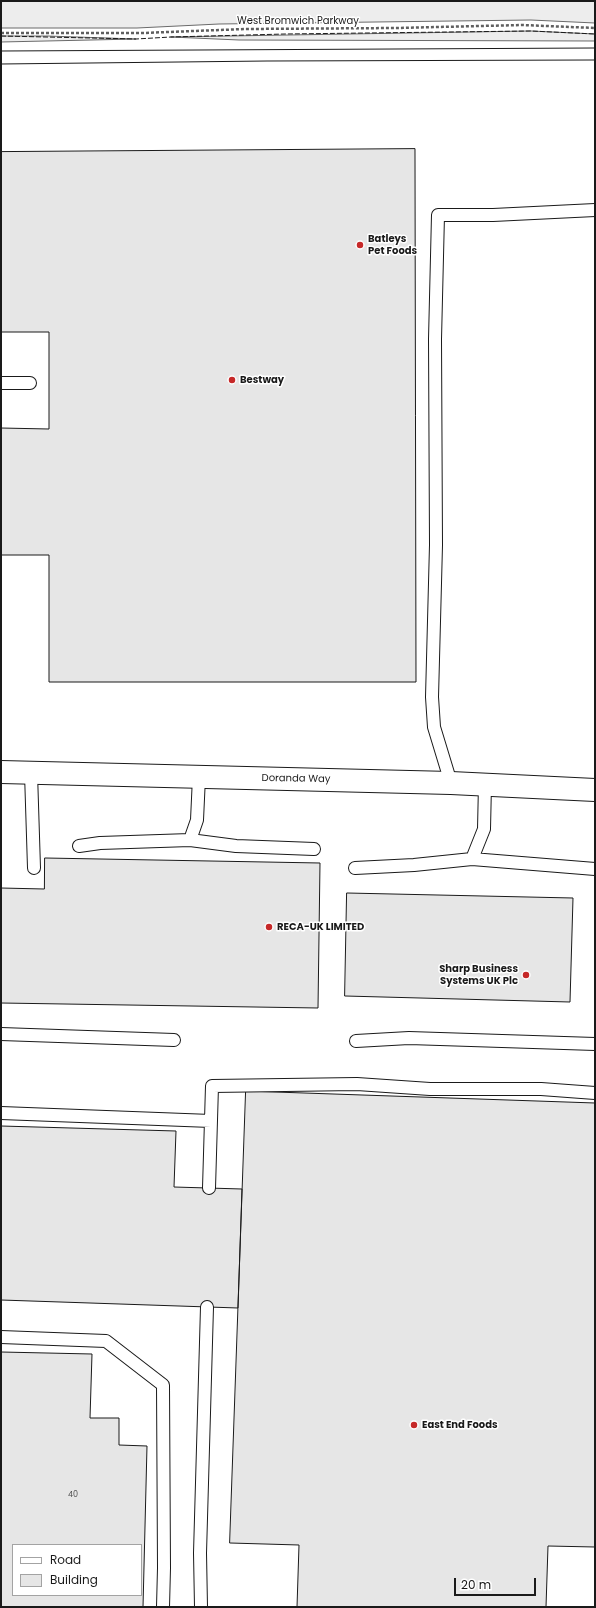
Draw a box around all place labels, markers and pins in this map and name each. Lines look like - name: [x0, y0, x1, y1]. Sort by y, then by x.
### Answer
- place label: Batleys Pet Foods: [368, 233, 417, 256]
- marker: Batleys Pet Foods: [355, 240, 365, 250]
- place label: Bestway: [240, 374, 284, 386]
- marker: Bestway: [227, 375, 237, 385]
- place label: RECA-UK LIMITED: [277, 921, 364, 933]
- marker: RECA-UK LIMITED: [264, 922, 274, 932]
- place label: Sharp Business Systems UK Plc: [439, 963, 518, 986]
- marker: Sharp Business Systems UK Plc: [521, 970, 531, 980]
- place label: East End Foods: [422, 1419, 498, 1431]
- marker: East End Foods: [409, 1420, 419, 1430]

